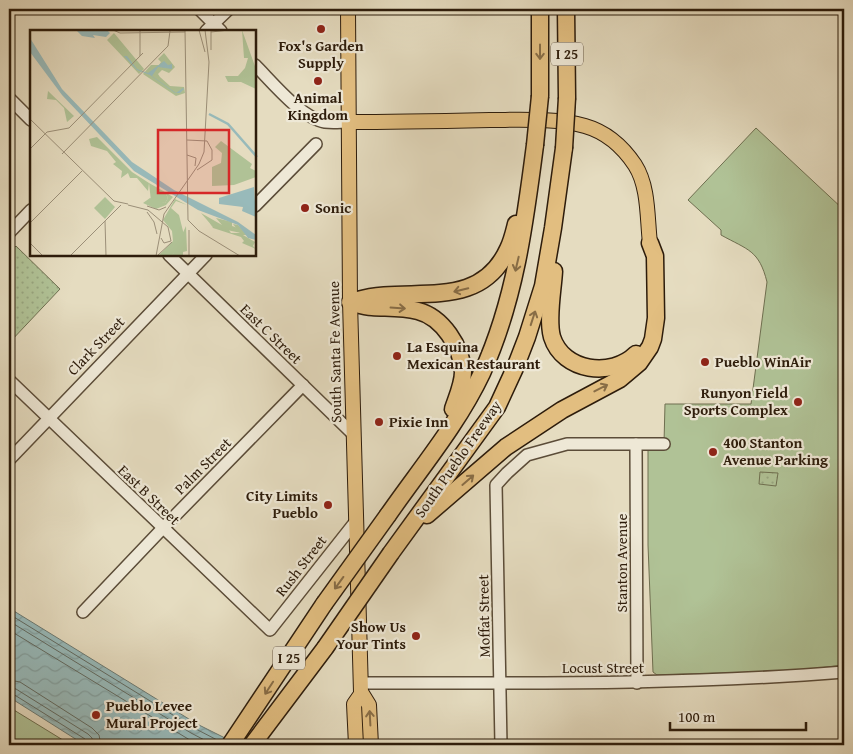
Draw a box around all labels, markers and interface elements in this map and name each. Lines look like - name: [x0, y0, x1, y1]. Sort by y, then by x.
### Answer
- marker: Fox's Garden Supply: [315, 23, 327, 35]
- inset map: [30, 30, 256, 256]
- place label: Fox's Garden Supply: [278, 35, 364, 73]
- road number: I 25: [551, 42, 583, 66]
- one-way arrow: [535, 44, 545, 60]
- marker: Animal Kingdom: [312, 75, 324, 87]
- place label: Animal Kingdom: [288, 87, 348, 125]
- place label: Sonic: [315, 197, 351, 218]
- marker: Sonic: [299, 202, 311, 214]
- one-way arrow: [512, 255, 521, 271]
- street label: South Santa Fe Avenue: [323, 281, 346, 423]
- one-way arrow: [453, 286, 469, 295]
- street label: East C Street: [236, 299, 307, 369]
- one-way arrow: [389, 303, 405, 313]
- street label: Clark Street: [62, 311, 130, 380]
- one-way arrow: [529, 311, 538, 326]
- place label: La Esquina Mexican Restaurant: [407, 336, 541, 374]
- marker: La Esquina Mexican Restaurant: [391, 350, 403, 362]
- place label: Pueblo WinAir: [715, 351, 811, 372]
- marker: Pueblo WinAir: [699, 356, 711, 368]
- place label: Runyon Field Sports Complex: [684, 382, 788, 420]
- one-way arrow: [594, 383, 609, 393]
- street label: South Pueblo Freeway: [409, 395, 506, 522]
- marker: Runyon Field Sports Complex: [792, 396, 804, 408]
- place label: Pixie Inn: [389, 411, 449, 432]
- marker: Pixie Inn: [373, 416, 385, 428]
- street label: Palm Street: [169, 432, 236, 499]
- place label: 400 Stanton Avenue Parking: [723, 432, 828, 470]
- marker: 400 Stanton Avenue Parking: [707, 446, 719, 458]
- street label: East B Street: [114, 460, 186, 530]
- one-way arrow: [461, 475, 474, 486]
- place label: City Limits Pueblo: [246, 485, 318, 523]
- marker: City Limits Pueblo: [322, 499, 334, 511]
- street label: Stanton Avenue: [611, 514, 632, 612]
- street label: Rush Street: [270, 530, 332, 601]
- street label: Moffat Street: [472, 574, 495, 658]
- one-way arrow: [334, 576, 344, 590]
- place label: Show Us Your Tints: [336, 616, 406, 654]
- marker: Show Us Your Tints: [410, 630, 422, 642]
- road number: I 25: [273, 646, 305, 670]
- street label: Locust Street: [562, 657, 645, 678]
- one-way arrow: [264, 681, 274, 695]
- place label: Pueblo Levee Mural Project: [106, 695, 198, 733]
- scale bar: [670, 699, 807, 731]
- text: 100 m: [678, 706, 716, 727]
- marker: Pueblo Levee Mural Project: [90, 709, 102, 721]
- one-way arrow: [365, 711, 374, 727]

